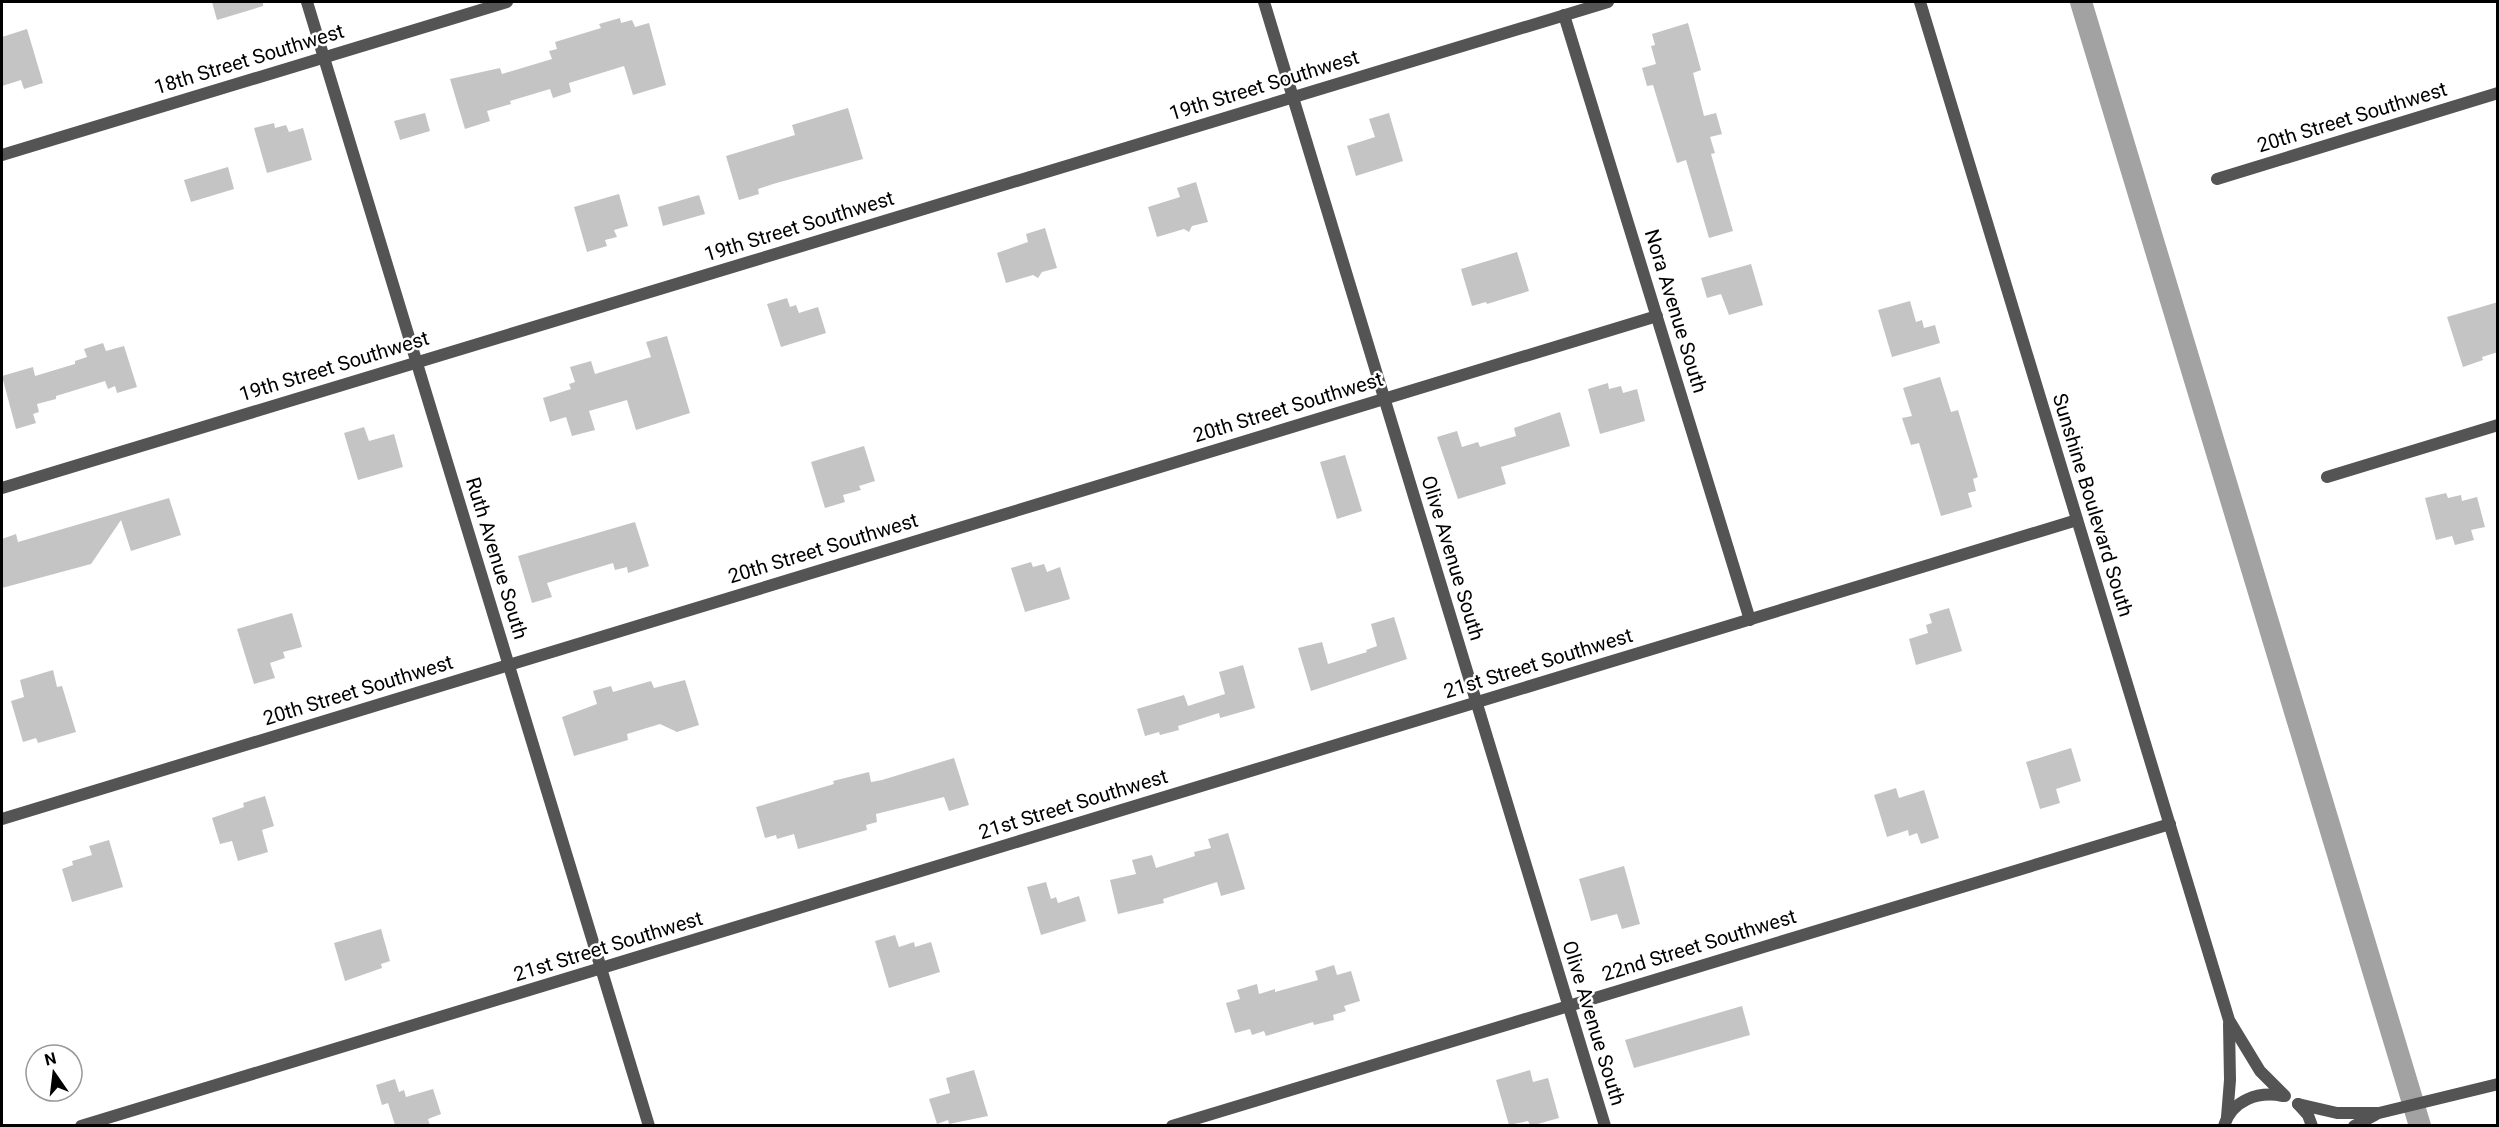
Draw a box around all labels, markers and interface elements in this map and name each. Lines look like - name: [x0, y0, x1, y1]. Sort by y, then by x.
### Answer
- street label: 18th Street Southwest: [151, 19, 347, 99]
- street label: 19th Street Southwest: [1166, 45, 1362, 125]
- street label: 20th Street Southwest: [2254, 77, 2450, 157]
- street label: 19th Street Southwest: [701, 186, 897, 266]
- street label: Nora Avenue South: [1640, 226, 1712, 396]
- street label: 19th Street Southwest: [236, 326, 432, 406]
- street label: 20th Street Southwest: [1190, 367, 1386, 447]
- street label: Sunshine Boulevard South: [2048, 391, 2138, 619]
- street label: Olive Avenue South: [1417, 473, 1489, 643]
- street label: Ruth Avenue South: [461, 474, 533, 642]
- street label: 20th Street Southwest: [725, 508, 921, 588]
- street label: 21st Street Southwest: [1441, 623, 1635, 703]
- street label: 20th Street Southwest: [260, 650, 456, 730]
- street label: 21st Street Southwest: [976, 764, 1170, 844]
- street label: 22nd Street Southwest: [1599, 904, 1799, 986]
- street label: 21st Street Southwest: [511, 906, 705, 986]
- street label: Olive Avenue South: [1558, 938, 1630, 1108]
- north arrow: [24, 1043, 84, 1103]
- text: N: [43, 1048, 58, 1070]

